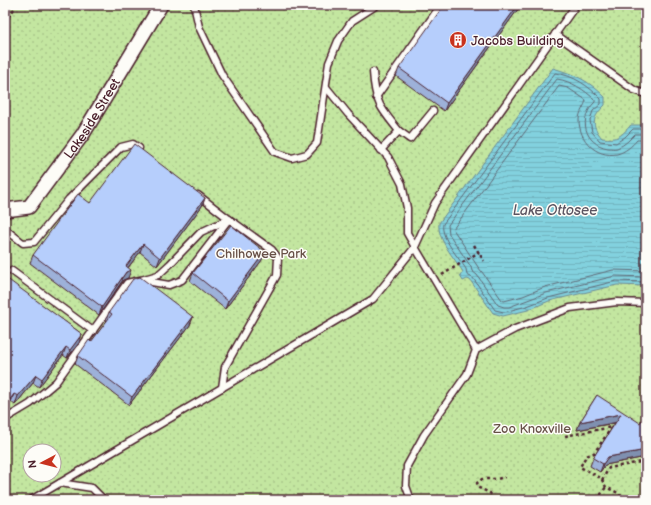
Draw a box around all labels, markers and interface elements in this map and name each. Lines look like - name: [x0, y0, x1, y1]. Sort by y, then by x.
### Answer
- building icon: Jacobs Building: [448, 30, 468, 50]
- place label: Jacobs Building: [471, 33, 564, 49]
- street label: Lakeside Street: [61, 76, 124, 162]
- water label: Lake Ottosee: [513, 202, 597, 219]
- park label: Chilhowee Park: [216, 246, 307, 262]
- park label: Zoo Knoxville: [492, 421, 571, 437]
- north arrow: [22, 443, 62, 483]
- text: N: [26, 459, 40, 469]

